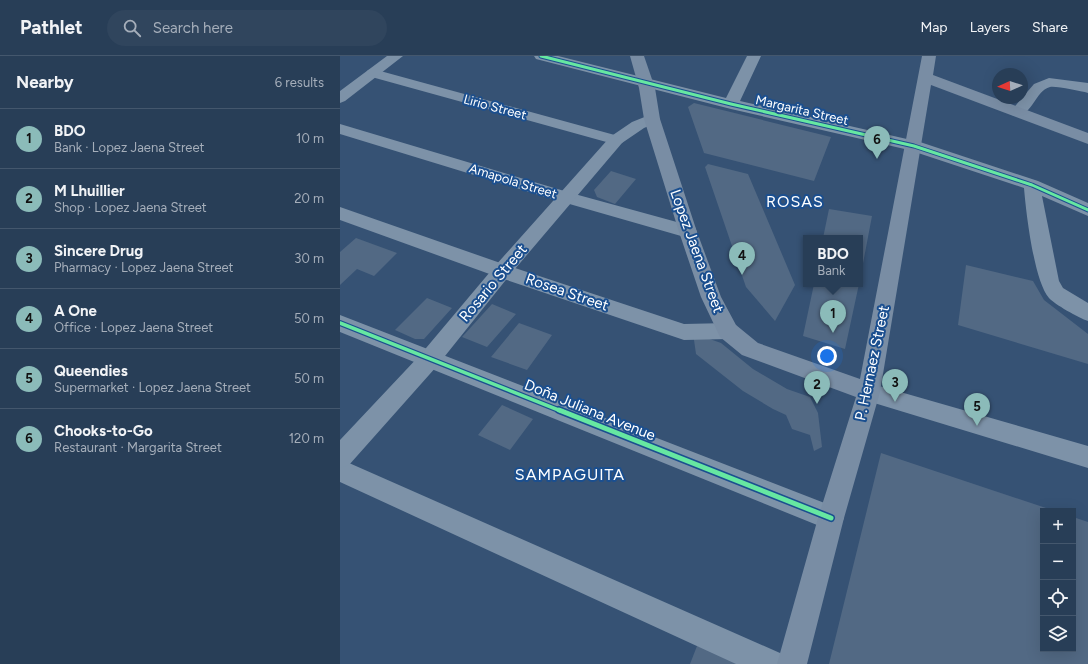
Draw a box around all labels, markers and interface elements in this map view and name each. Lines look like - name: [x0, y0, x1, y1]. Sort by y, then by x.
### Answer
- search box: [107, 10, 387, 46]
- text: Pathlet: [20, 16, 83, 39]
- icon: search: [121, 17, 143, 39]
- text: Search here: [153, 19, 233, 37]
- text: Map: [920, 19, 948, 36]
- text: Layers: [970, 19, 1010, 36]
- text: Share: [1032, 19, 1068, 36]
- north arrow: [992, 68, 1028, 104]
- text: Nearby: [16, 72, 74, 92]
- text: 6 results: [275, 75, 324, 90]
- street label: Lirio Street: [462, 91, 528, 123]
- street label: Margarita Street: [754, 92, 850, 128]
- text: BDO: [54, 122, 86, 140]
- pin: 6: [864, 126, 890, 159]
- text: 1: [26, 131, 32, 146]
- text: 10 m: [296, 131, 324, 146]
- text: Bank · Lopez Jaena Street: [54, 140, 204, 155]
- street label: Amapola Street: [467, 161, 559, 201]
- text: M Lhuillier: [54, 182, 125, 200]
- street label: Lopez Jaena Street: [666, 187, 728, 315]
- text: 2: [25, 191, 33, 206]
- text: 20 m: [294, 191, 324, 206]
- district label: ROSAS: [766, 192, 824, 211]
- text: Shop · Lopez Jaena Street: [54, 200, 207, 215]
- popup: [803, 235, 863, 287]
- street label: Rosario Street: [455, 240, 531, 325]
- text: Sincere Drug: [54, 242, 143, 260]
- pin: 4: [729, 242, 755, 275]
- text: BDO: [817, 245, 849, 263]
- text: 3: [25, 251, 33, 266]
- text: 30 m: [294, 251, 324, 266]
- text: Pharmacy · Lopez Jaena Street: [54, 260, 234, 275]
- text: Bank: [817, 263, 845, 278]
- street label: Rosea Street: [523, 269, 611, 315]
- pin: 1: [820, 300, 846, 333]
- text: A One: [54, 302, 97, 320]
- street label: P. Hernaez Street: [851, 303, 893, 422]
- text: 4: [25, 311, 33, 326]
- text: 50 m: [294, 311, 324, 326]
- text: Office · Lopez Jaena Street: [54, 320, 213, 335]
- your location: [817, 346, 837, 366]
- text: Queendies: [54, 362, 128, 380]
- pin: 3: [882, 369, 908, 402]
- text: 5: [25, 371, 33, 386]
- text: 50 m: [294, 371, 324, 386]
- pin: 2: [804, 371, 830, 404]
- street label: Doña Juliana Avenue: [522, 375, 658, 445]
- text: Supermarket · Lopez Jaena Street: [54, 380, 251, 395]
- pin: 5: [964, 393, 990, 426]
- text: Chooks-to-Go: [54, 422, 153, 440]
- text: 6: [25, 431, 33, 446]
- text: 120 m: [289, 431, 324, 446]
- text: Restaurant · Margarita Street: [54, 440, 222, 455]
- district label: SAMPAGUITA: [515, 465, 625, 484]
- map controls: [1040, 508, 1076, 652]
- button: +: [1040, 508, 1076, 544]
- button: −: [1040, 544, 1076, 580]
- button: locate: [1040, 580, 1076, 616]
- button: layers: [1040, 616, 1076, 652]

